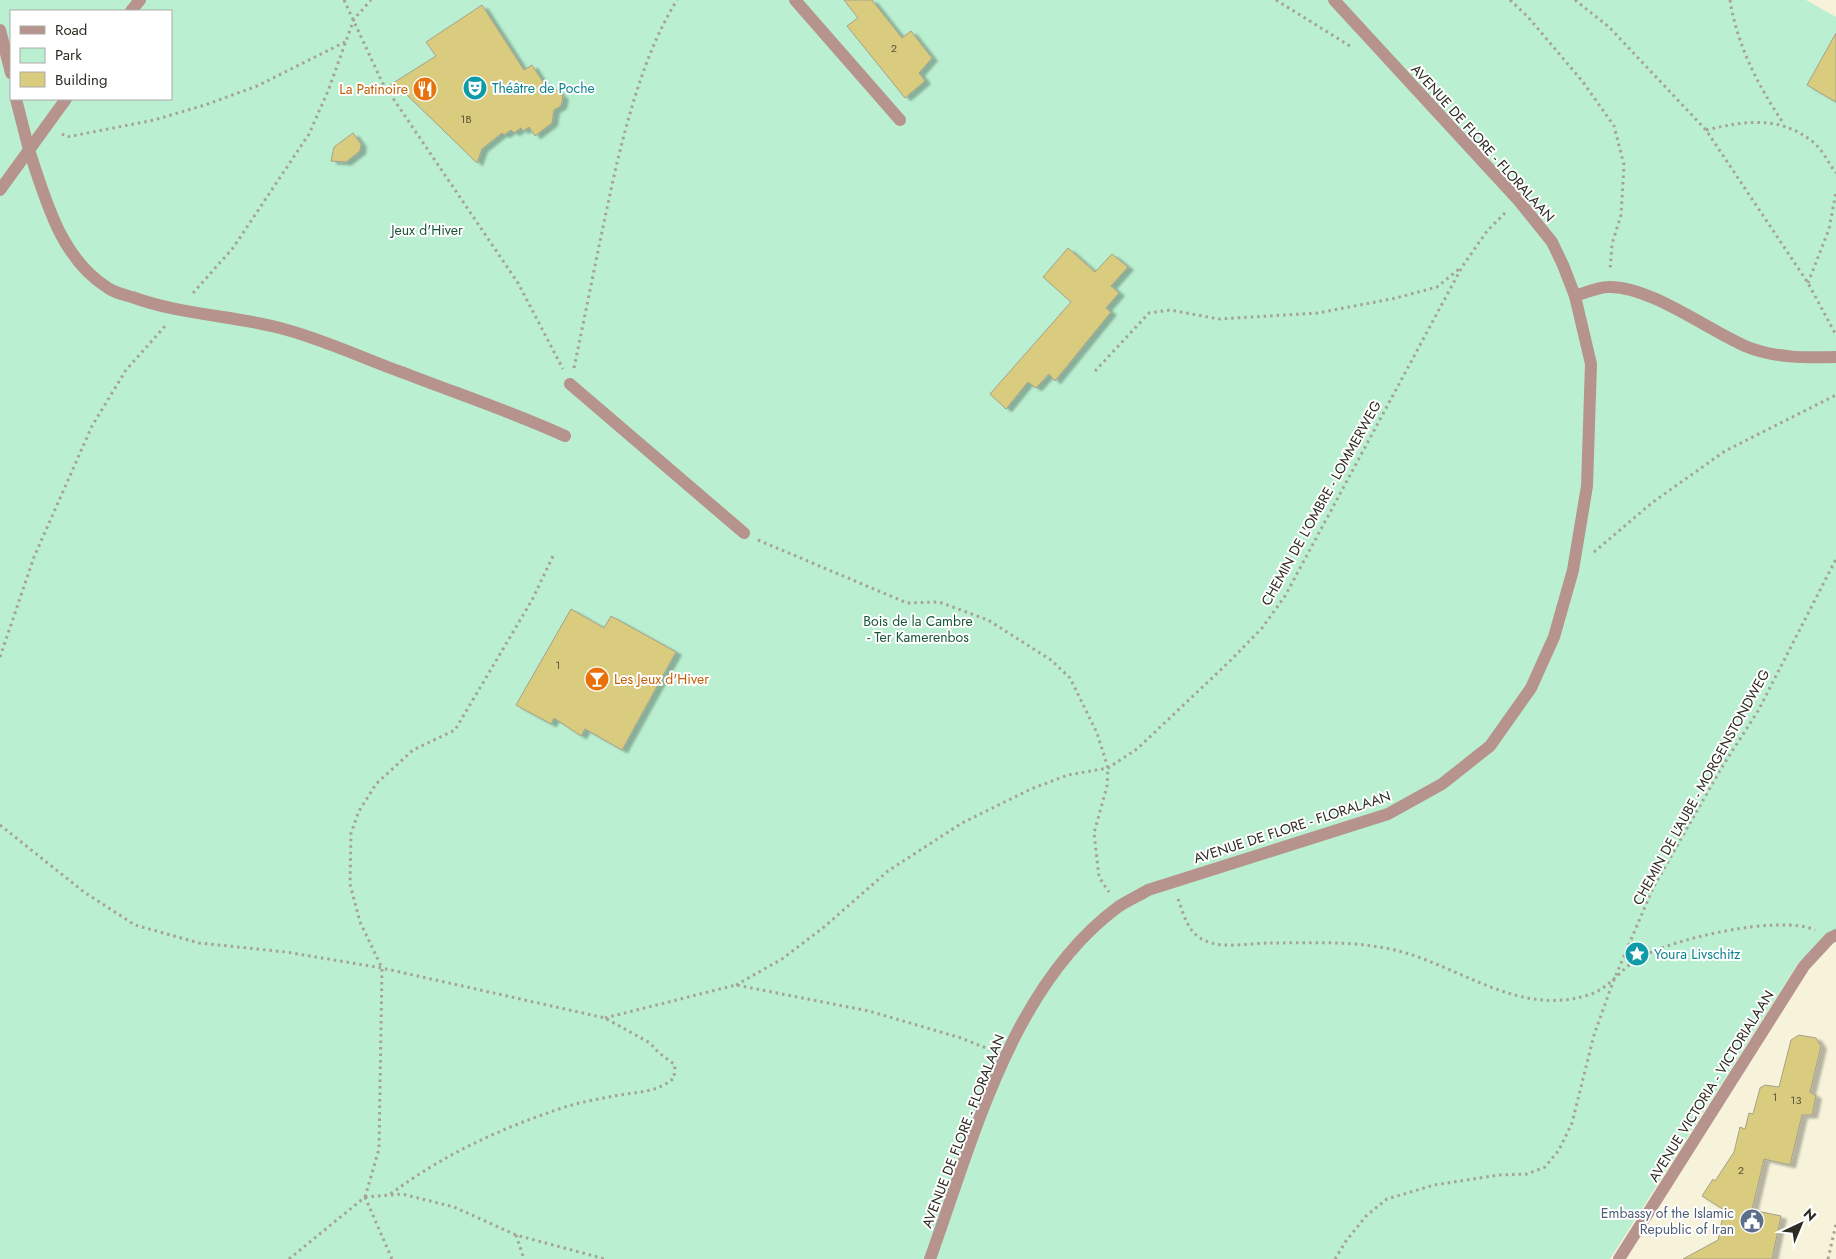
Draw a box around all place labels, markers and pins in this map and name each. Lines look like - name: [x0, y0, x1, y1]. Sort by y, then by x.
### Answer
- theatre icon: Théâtre de Poche: [462, 75, 488, 101]
- restaurant icon: La Patinoire: [412, 76, 438, 102]
- place label: Théâtre de Poche: [492, 78, 595, 98]
- place label: La Patinoire: [339, 79, 408, 99]
- bar icon: Les Jeux d'Hiver: [584, 666, 610, 692]
- place label: Les Jeux d'Hiver: [614, 669, 709, 689]
- place icon: Youra Livschitz: [1624, 941, 1650, 967]
- place label: Youra Livschitz: [1654, 944, 1741, 964]
- place label: Embassy of the Islamic Republic of Iran: [1601, 1203, 1734, 1239]
- public building icon: Embassy of the Islamic Republic of Iran: [1739, 1208, 1765, 1234]

